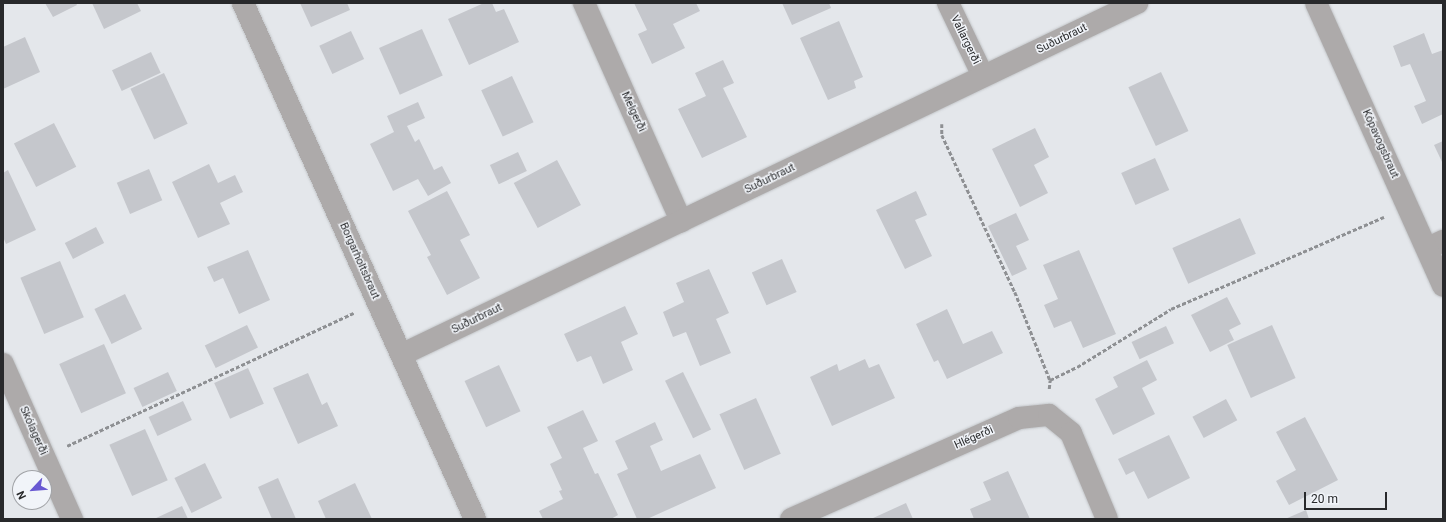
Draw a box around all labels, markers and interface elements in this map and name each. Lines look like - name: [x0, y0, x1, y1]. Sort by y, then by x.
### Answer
- street label: Vallargerði: [948, 13, 982, 67]
- street label: Suðurbraut: [1035, 21, 1089, 57]
- street label: Melgerði: [618, 90, 648, 134]
- street label: Kópavogsbraut: [1359, 108, 1401, 180]
- street label: Suðurbraut: [743, 161, 797, 197]
- street label: Borgarholtsbraut: [336, 221, 382, 301]
- street label: Suðurbraut: [450, 301, 504, 337]
- street label: Skólagerði: [16, 405, 50, 457]
- street label: Hlégerði: [952, 424, 996, 452]
- north arrow: [12, 470, 52, 510]
- scale bar: [1306, 484, 1389, 510]
- text: N: [14, 489, 29, 501]
- text: 20 m: [1311, 492, 1338, 506]

